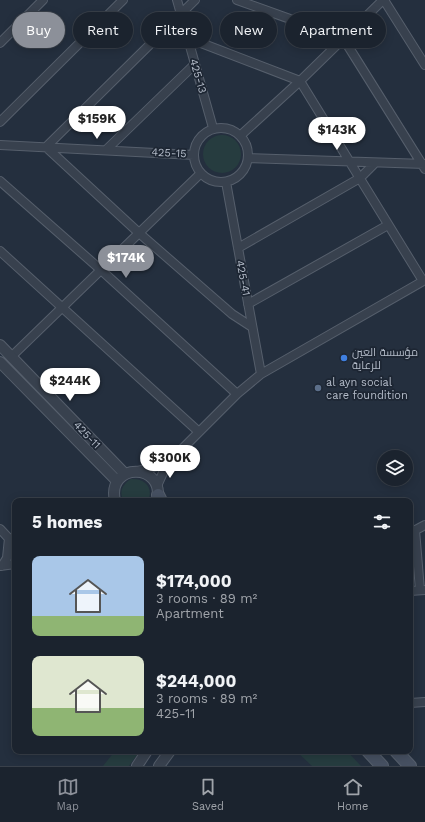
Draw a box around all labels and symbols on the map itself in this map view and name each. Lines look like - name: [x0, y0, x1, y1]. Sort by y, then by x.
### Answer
- street label: 425-13: [187, 57, 209, 95]
- pin: $159K: [69, 106, 125, 140]
- pin: $143K: [309, 117, 365, 151]
- street label: 425-15: [151, 146, 187, 160]
- pin: $174K: [98, 245, 154, 279]
- street label: 425-41: [233, 259, 253, 297]
- place label: مؤسسة العين للرعاية: [352, 346, 418, 372]
- marker: مؤسسة العين للرعاية: [339, 353, 349, 363]
- pin: $244K: [42, 368, 98, 402]
- place label: al ayn social care foundition: [326, 376, 408, 402]
- marker: al ayn social care foundition: [313, 383, 323, 393]
- street label: 425-11: [71, 419, 103, 451]
- pin: $300K: [142, 445, 198, 479]

